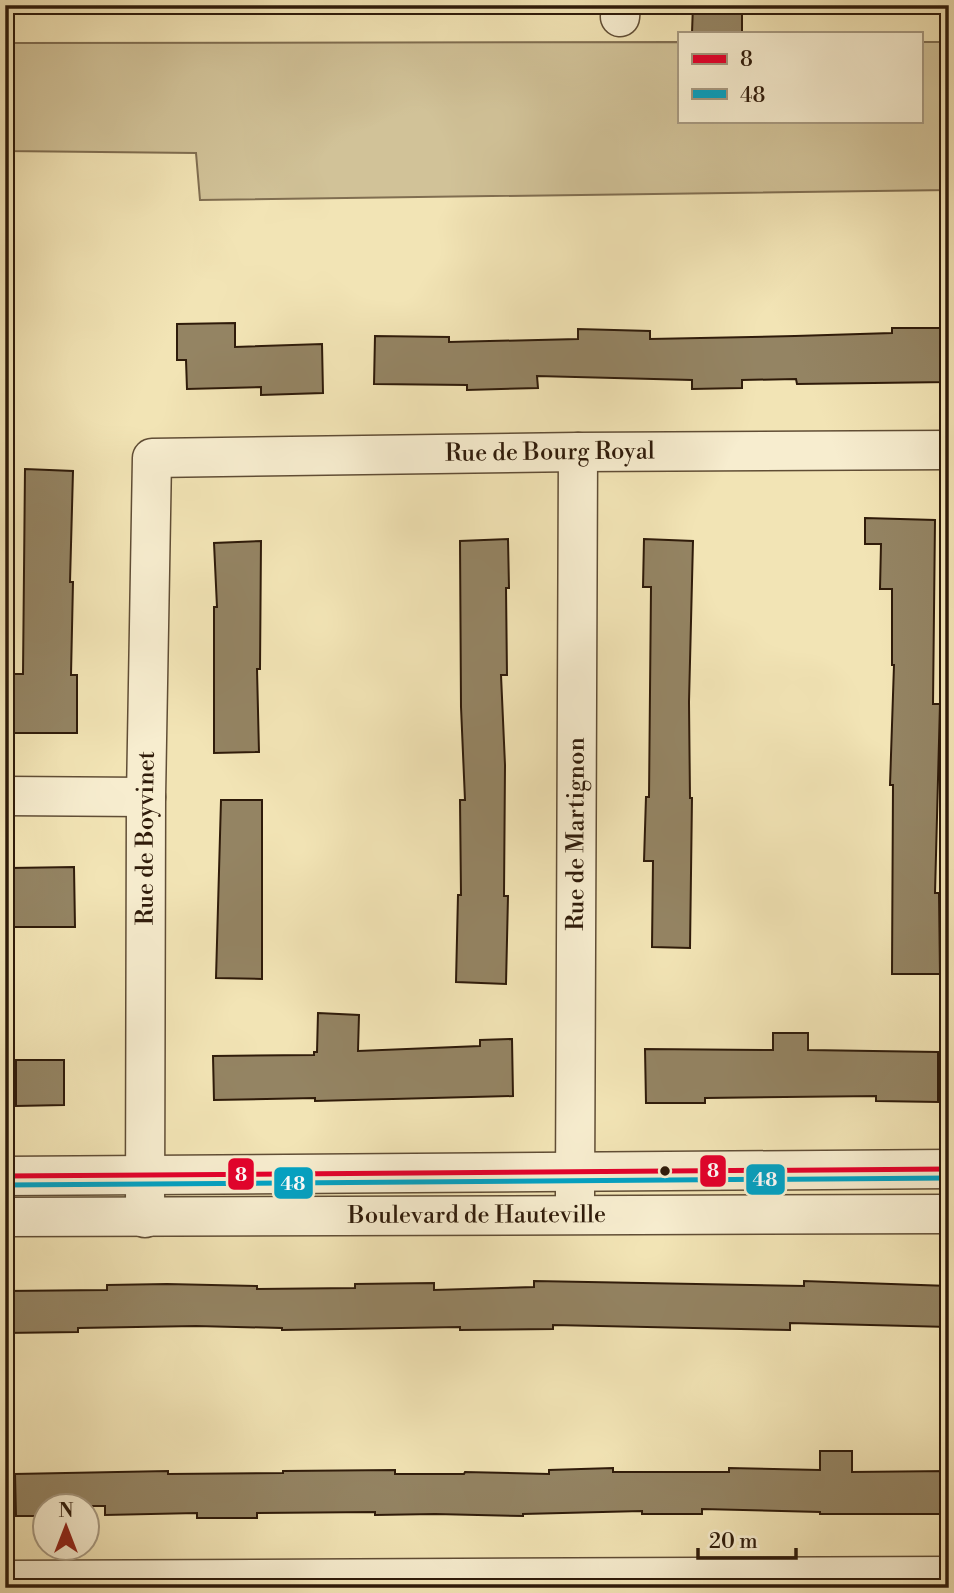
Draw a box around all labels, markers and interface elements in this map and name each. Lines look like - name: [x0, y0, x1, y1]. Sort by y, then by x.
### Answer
- legend: [678, 32, 922, 122]
- text: 8: [740, 47, 753, 73]
- text: 48: [740, 83, 765, 109]
- street label: Rue de Bourg Royal: [445, 437, 655, 469]
- street label: Rue de Martignon: [561, 737, 592, 931]
- street label: Rue de Boyvinet: [131, 750, 162, 925]
- line badge: 8: [699, 1154, 727, 1188]
- line badge: 8: [227, 1157, 255, 1191]
- text: 8: [707, 1159, 719, 1183]
- text: 8: [235, 1163, 247, 1187]
- line badge: 48: [745, 1163, 786, 1196]
- unlabelled marker: [658, 1164, 672, 1178]
- line badge: 48: [273, 1166, 314, 1200]
- text: 48: [753, 1168, 777, 1192]
- text: 48: [281, 1172, 305, 1196]
- street label: Boulevard de Hauteville: [347, 1200, 606, 1231]
- north arrow: [32, 1492, 102, 1562]
- text: N: [58, 1499, 74, 1523]
- scale bar: [698, 1516, 796, 1560]
- text: 20 m: [709, 1529, 758, 1555]

